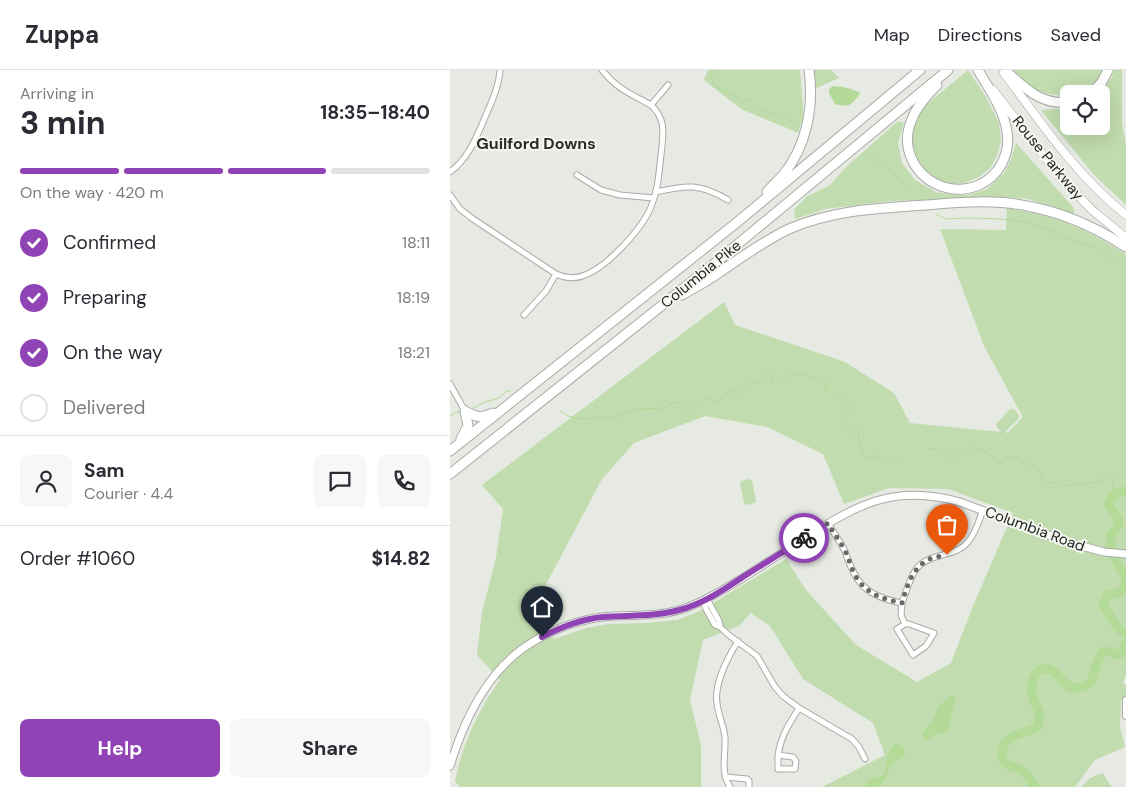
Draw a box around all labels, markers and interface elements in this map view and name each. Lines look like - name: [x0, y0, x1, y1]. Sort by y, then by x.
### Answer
- text: Zuppa: [25, 19, 99, 50]
- text: Map: [874, 23, 910, 47]
- text: Directions: [938, 23, 1023, 47]
- text: Saved: [1051, 23, 1101, 47]
- text: Arriving in: [20, 83, 94, 104]
- map controls: [1060, 85, 1110, 135]
- button: locate: [1060, 85, 1110, 135]
- text: 18:35–18:40: [320, 100, 430, 125]
- text: 3 min: [20, 102, 105, 144]
- street label: Rouse Parkway: [1008, 112, 1089, 205]
- district label: Guilford Downs: [476, 133, 596, 154]
- text: On the way · 420 m: [20, 182, 164, 203]
- icon: check: [20, 229, 48, 257]
- text: Confirmed: [63, 230, 156, 255]
- text: 18:11: [402, 232, 430, 253]
- street label: Columbia Pike: [657, 235, 745, 313]
- icon: check: [20, 284, 48, 312]
- text: Preparing: [63, 285, 147, 310]
- text: 18:19: [397, 287, 430, 308]
- icon: check: [20, 339, 48, 367]
- text: On the way: [63, 340, 163, 365]
- text: 18:21: [398, 342, 430, 363]
- text: Delivered: [63, 395, 145, 420]
- button: person: [20, 455, 72, 507]
- button: chat: [314, 455, 366, 507]
- button: phone: [378, 455, 430, 507]
- text: Sam: [84, 458, 125, 483]
- text: Courier · 4.4: [84, 483, 173, 504]
- street label: Columbia Road: [982, 502, 1088, 556]
- pin: [926, 504, 968, 555]
- icon: bag: [933, 511, 961, 539]
- courier: [779, 513, 829, 563]
- icon: bike: [790, 524, 818, 552]
- text: Order #1060: [20, 546, 135, 571]
- text: $14.82: [372, 546, 430, 571]
- pin: [521, 586, 563, 637]
- icon: home: [528, 593, 556, 621]
- button: Help: [20, 719, 220, 777]
- button: Share: [230, 719, 430, 777]

